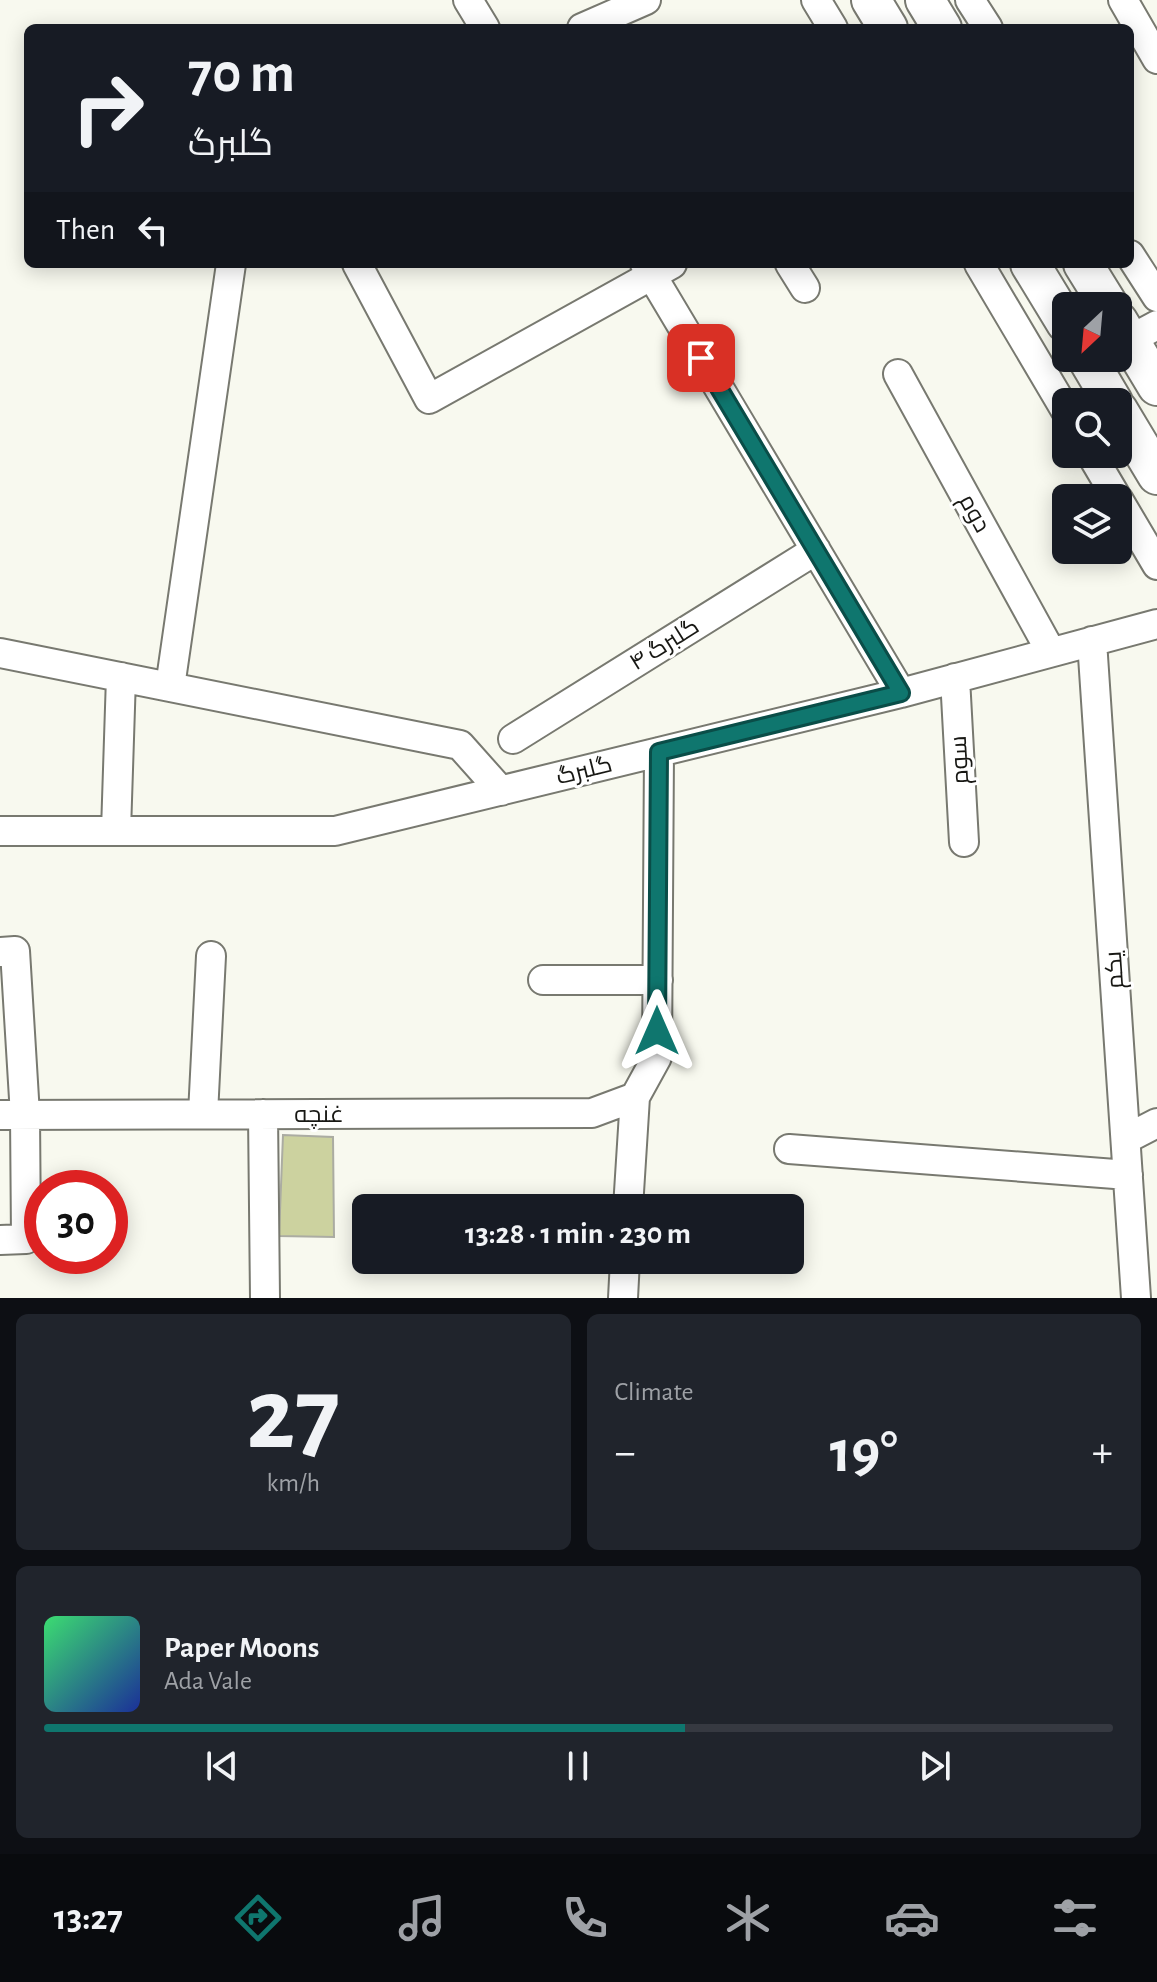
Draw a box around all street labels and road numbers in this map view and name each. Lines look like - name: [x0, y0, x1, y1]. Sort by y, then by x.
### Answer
- street label: دوم: [951, 490, 994, 538]
- street label: گلبرگ ۴: [626, 614, 703, 675]
- street label: سوم: [947, 735, 976, 785]
- street label: گلبرگ: [554, 752, 615, 789]
- street label: یکم: [1102, 949, 1131, 990]
- street label: غنچه: [294, 1103, 344, 1130]

